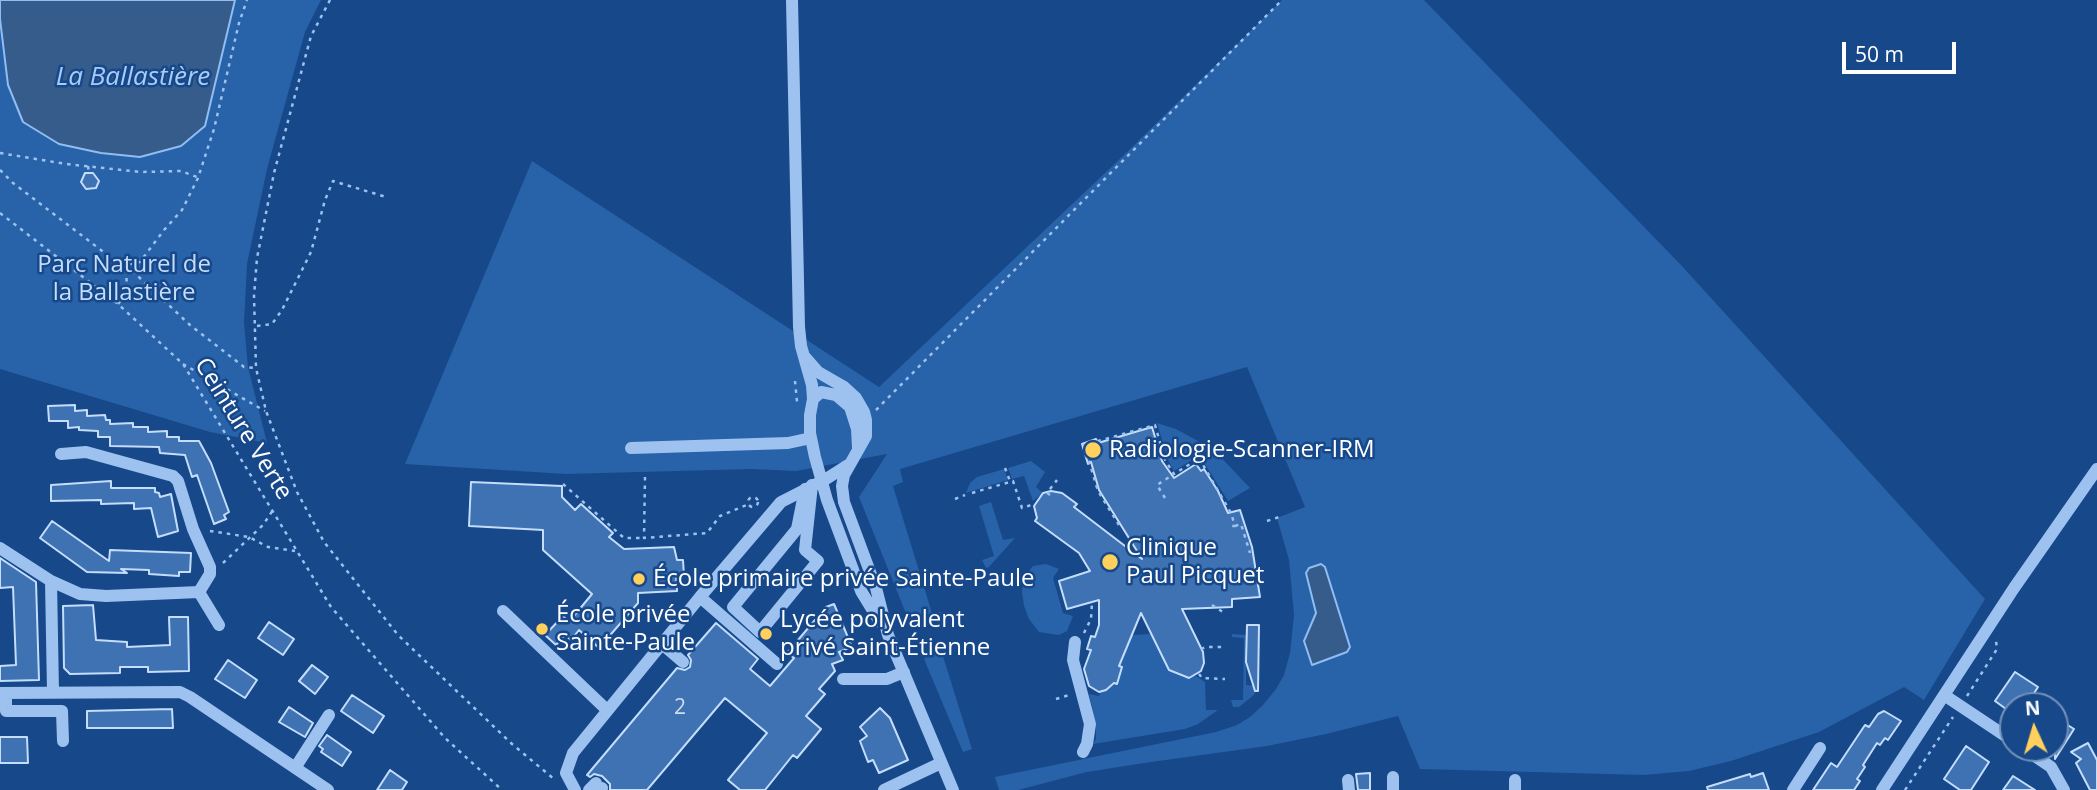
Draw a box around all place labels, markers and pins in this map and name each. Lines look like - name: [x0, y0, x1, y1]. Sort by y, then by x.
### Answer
- place label: Radiologie-Scanner-IRM: [1109, 436, 1375, 464]
- marker: Radiologie-Scanner-IRM: [1083, 440, 1103, 460]
- place label: Clinique Paul Picquet: [1126, 534, 1264, 590]
- marker: Clinique Paul Picquet: [1100, 552, 1120, 572]
- place label: École primaire privée Sainte-Paule: [653, 565, 1035, 593]
- marker: École primaire privée Sainte-Paule: [631, 571, 647, 587]
- place label: École privée Sainte-Paule: [556, 601, 695, 657]
- place label: Lycée polyvalent privé Saint-Étienne: [780, 606, 990, 662]
- marker: École privée Sainte-Paule: [534, 621, 550, 637]
- marker: Lycée polyvalent privé Saint-Étienne: [758, 626, 774, 642]

